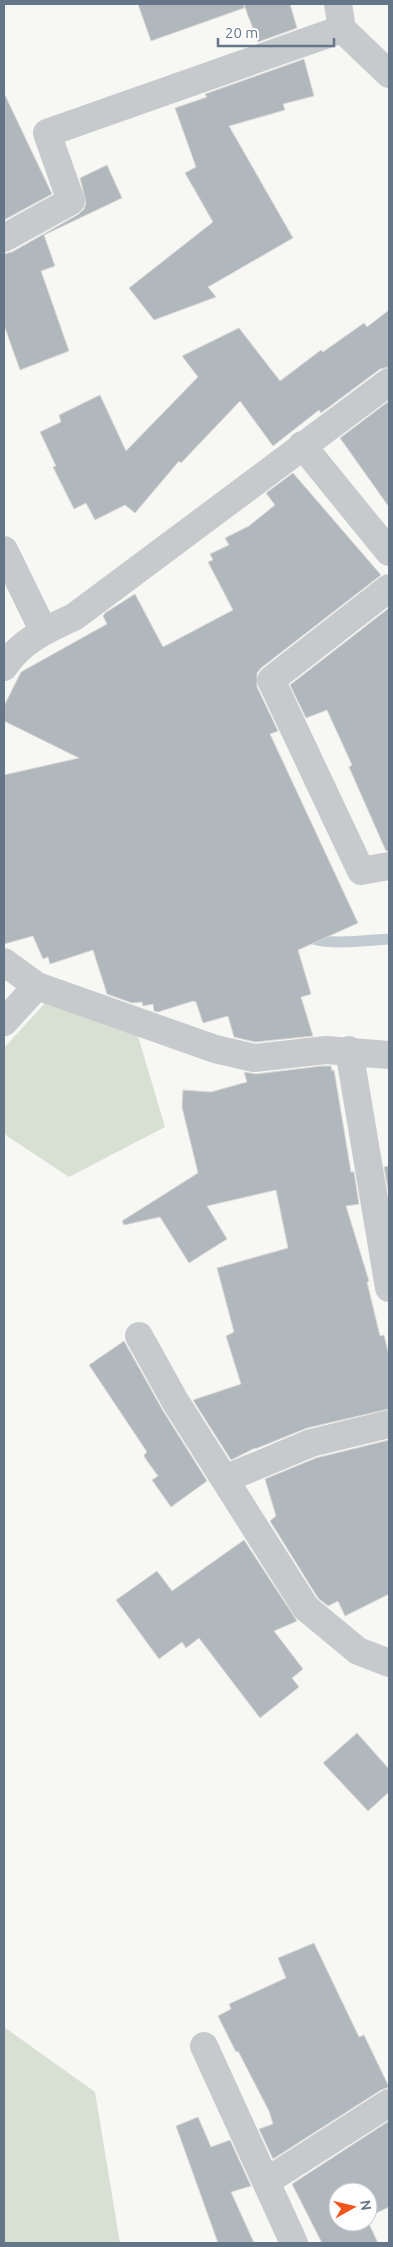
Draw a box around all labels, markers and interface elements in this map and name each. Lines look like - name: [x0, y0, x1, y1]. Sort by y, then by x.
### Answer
- scale bar: [218, 15, 334, 47]
- text: 20 m: [225, 24, 258, 41]
- north arrow: [328, 2182, 378, 2232]
- text: N: [357, 2199, 375, 2211]

